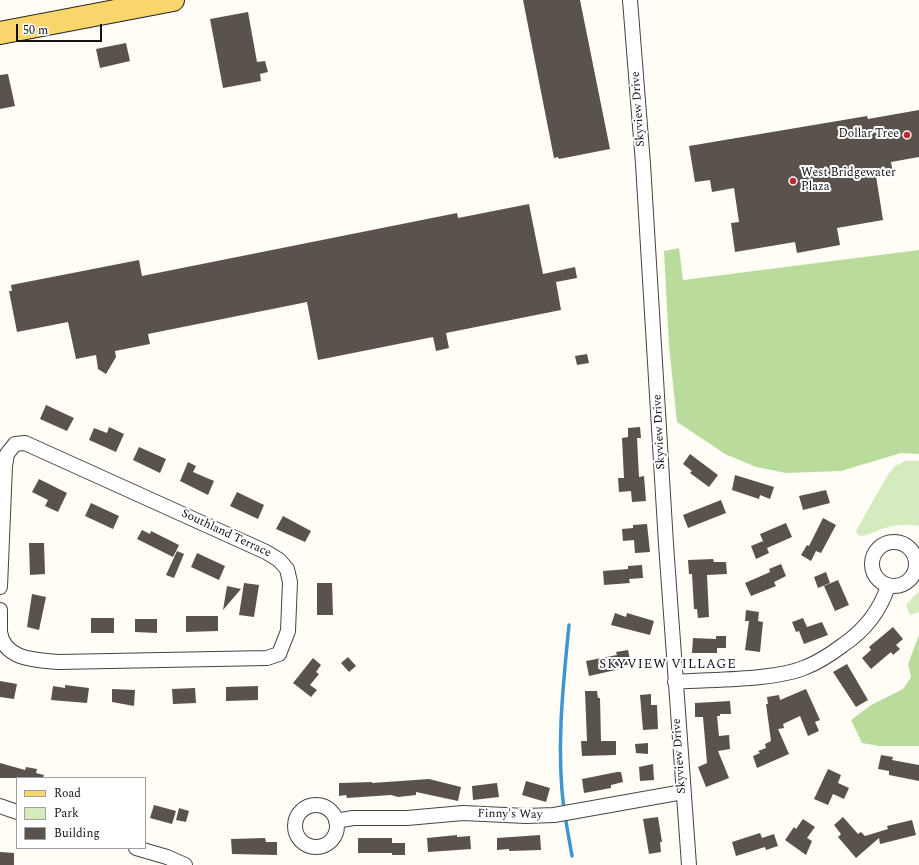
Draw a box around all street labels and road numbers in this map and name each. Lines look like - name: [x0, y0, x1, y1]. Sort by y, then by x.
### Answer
- street label: Skyview Drive: [629, 71, 649, 147]
- street label: Skyview Drive: [651, 394, 669, 470]
- street label: Southland Terrace: [179, 507, 273, 561]
- street label: Skyview Drive: [670, 718, 690, 794]
- street label: Finny's Way: [477, 807, 543, 823]

